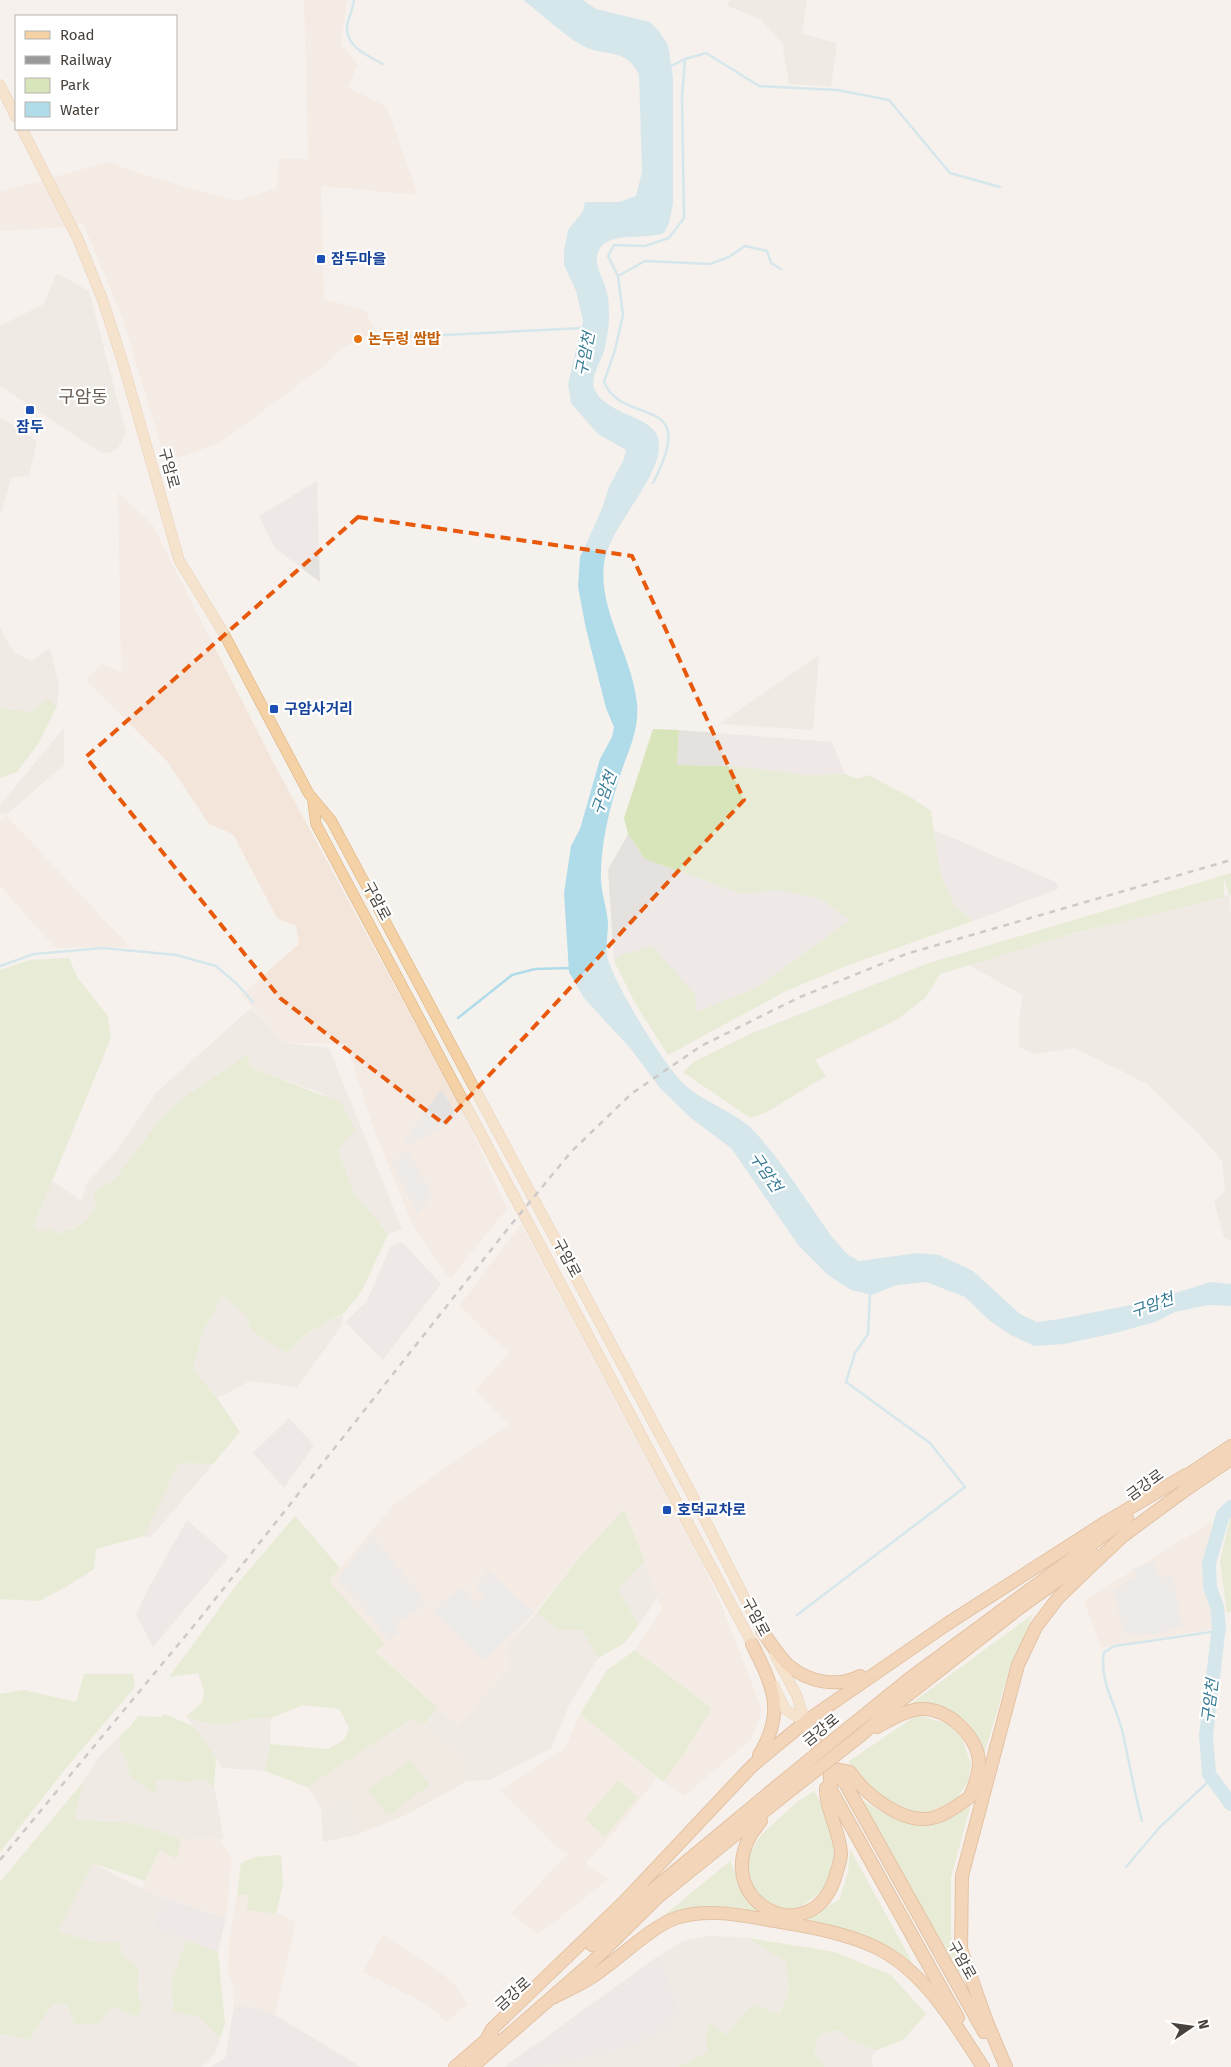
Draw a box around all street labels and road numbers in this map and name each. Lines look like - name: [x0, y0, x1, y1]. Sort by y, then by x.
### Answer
- street label: 구암로: [155, 446, 183, 490]
- street label: 구암로: [359, 878, 395, 924]
- street label: 구암로: [549, 1235, 585, 1281]
- street label: 금강로: [1123, 1466, 1167, 1504]
- street label: 구암로: [738, 1594, 774, 1640]
- street label: 금강로: [799, 1710, 843, 1750]
- street label: 구암로: [944, 1938, 980, 1982]
- street label: 금강로: [492, 1973, 534, 2015]

